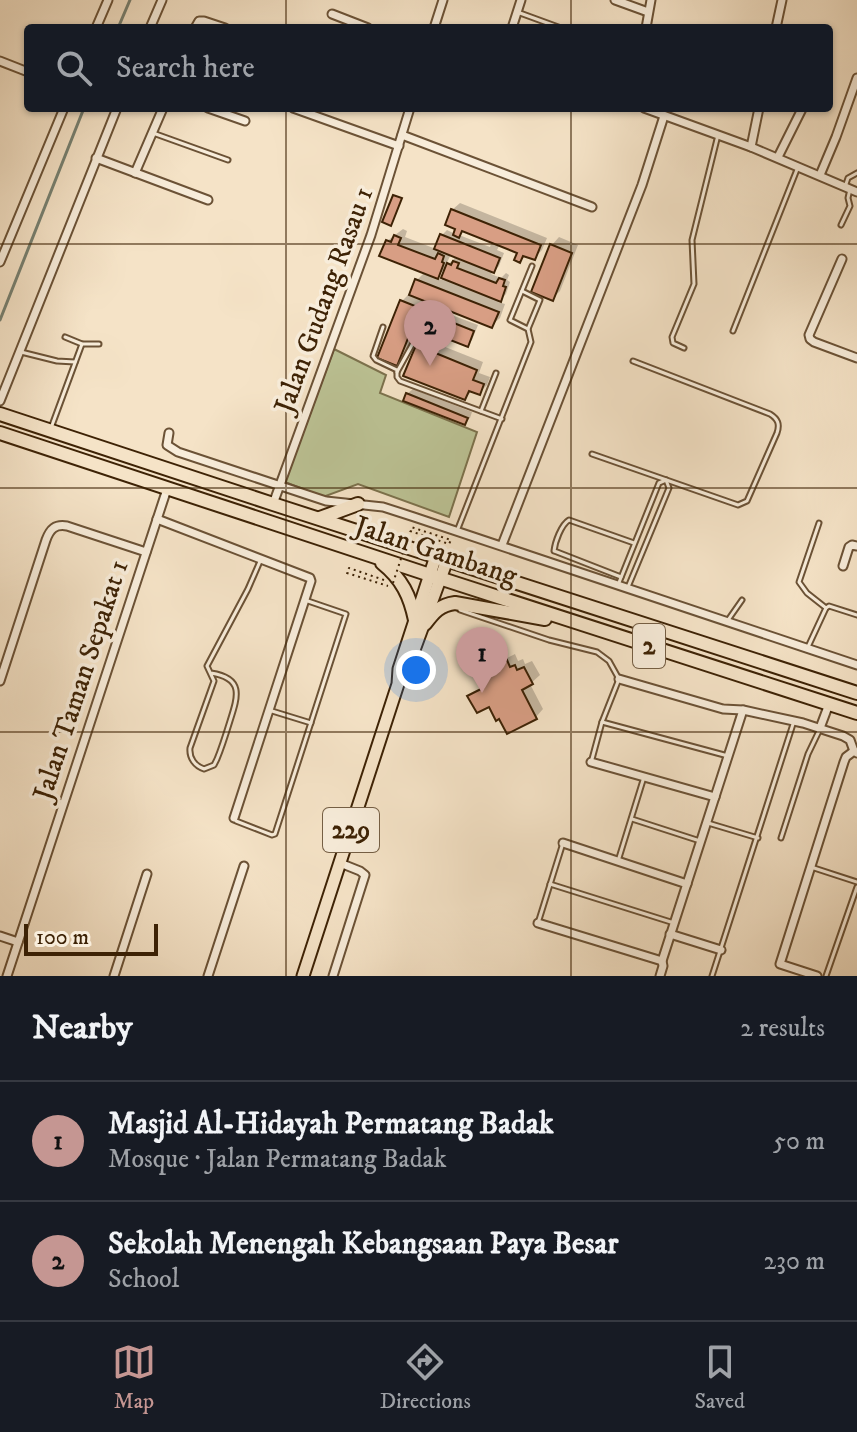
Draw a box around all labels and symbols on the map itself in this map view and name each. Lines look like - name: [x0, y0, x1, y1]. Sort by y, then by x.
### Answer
- street label: Jalan Gudang Rasau 1: [266, 182, 381, 421]
- pin: 2: [404, 300, 456, 366]
- street label: Jalan Gambang: [347, 507, 522, 594]
- street label: Jalan Taman Sepakat 1: [25, 555, 136, 808]
- road number: 2: [633, 624, 665, 668]
- pin: 1: [456, 627, 508, 693]
- your location: [396, 650, 436, 690]
- road number: 229: [323, 808, 379, 852]
- scale bar: [24, 920, 158, 956]

